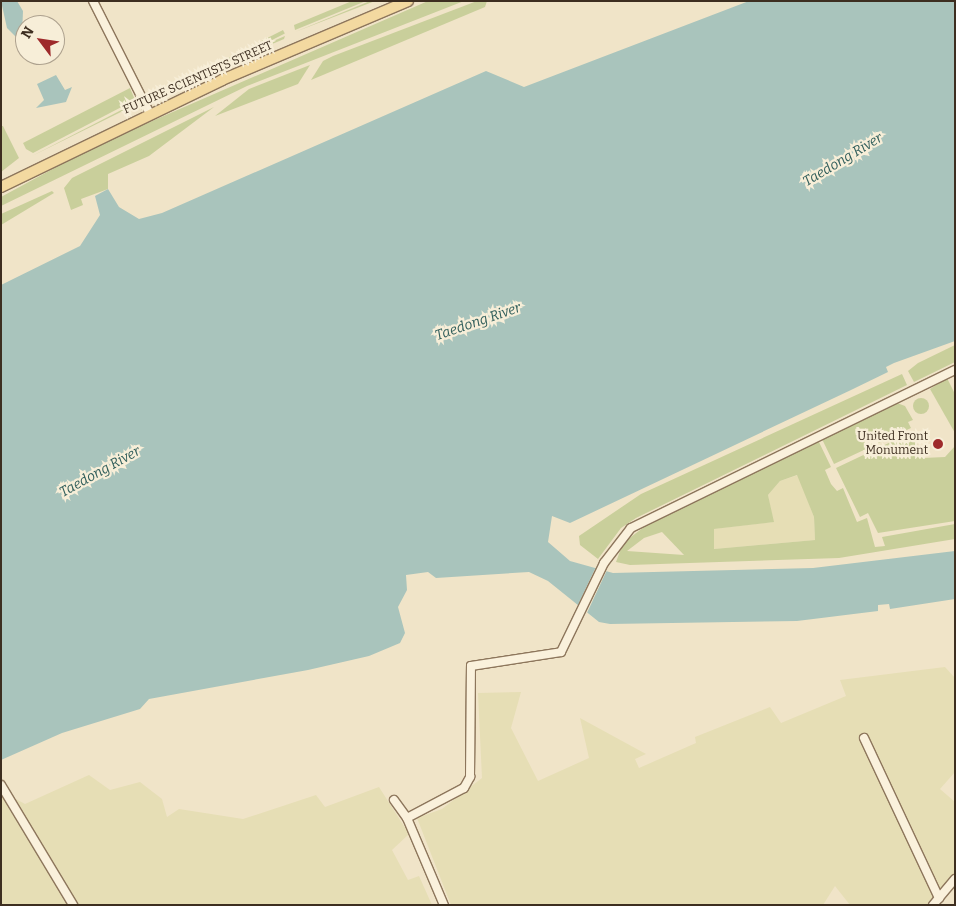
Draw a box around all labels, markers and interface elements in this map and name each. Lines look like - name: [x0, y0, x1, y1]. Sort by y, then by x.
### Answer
- north arrow: [15, 15, 65, 65]
- text: N: [18, 24, 38, 42]
- street label: FUTURE SCIENTISTS STREET: [121, 39, 275, 117]
- water label: Taedong River: [800, 130, 886, 190]
- water label: Taedong River: [433, 299, 523, 345]
- place label: United Front Monument: [857, 430, 928, 458]
- marker: United Front Monument: [932, 438, 944, 450]
- water label: Taedong River: [57, 443, 143, 501]

